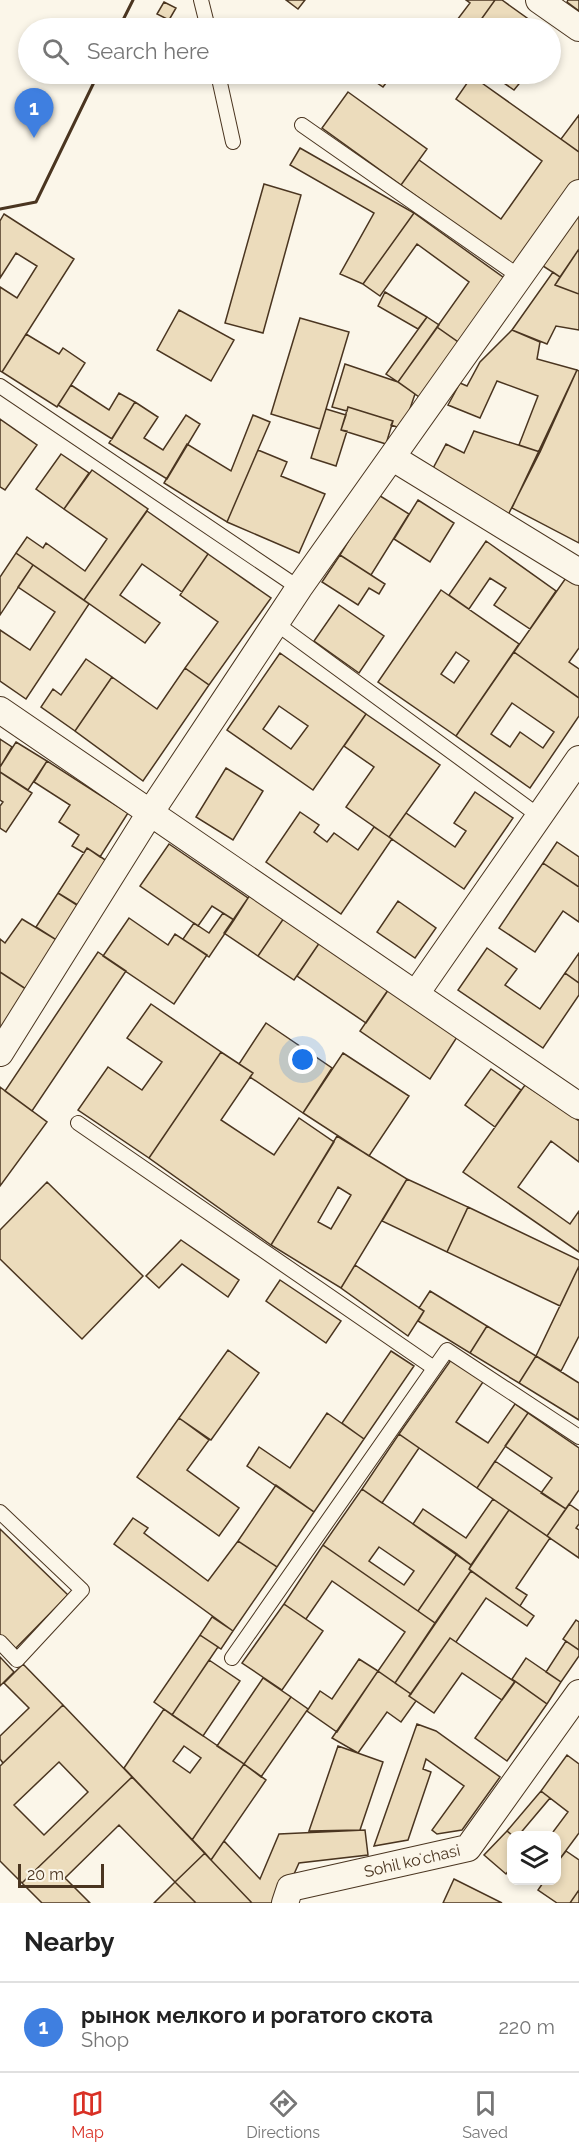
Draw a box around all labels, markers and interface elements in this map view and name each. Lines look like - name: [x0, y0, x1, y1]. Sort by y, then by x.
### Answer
- search box: [18, 18, 561, 84]
- icon: search: [39, 35, 72, 68]
- text: Search here: [87, 38, 209, 64]
- pin: 1: [15, 88, 54, 138]
- your location: [288, 1045, 317, 1074]
- map controls: [507, 1831, 561, 1885]
- button: layers: [507, 1831, 561, 1885]
- street label: Sohil koʻchasi: [362, 1841, 462, 1881]
- scale bar: [18, 1861, 104, 1888]
- text: 20 m: [27, 1865, 64, 1884]
- text: Nearby: [24, 1927, 114, 1957]
- text: рынок мелкого и рогатого скота: [81, 2002, 433, 2028]
- text: 1: [39, 2015, 48, 2039]
- text: 220 m: [498, 2015, 555, 2039]
- text: Shop: [81, 2028, 129, 2052]
- tab: Map: [71, 2087, 104, 2142]
- tab: Directions: [246, 2087, 320, 2142]
- tab: Saved: [462, 2087, 508, 2142]

